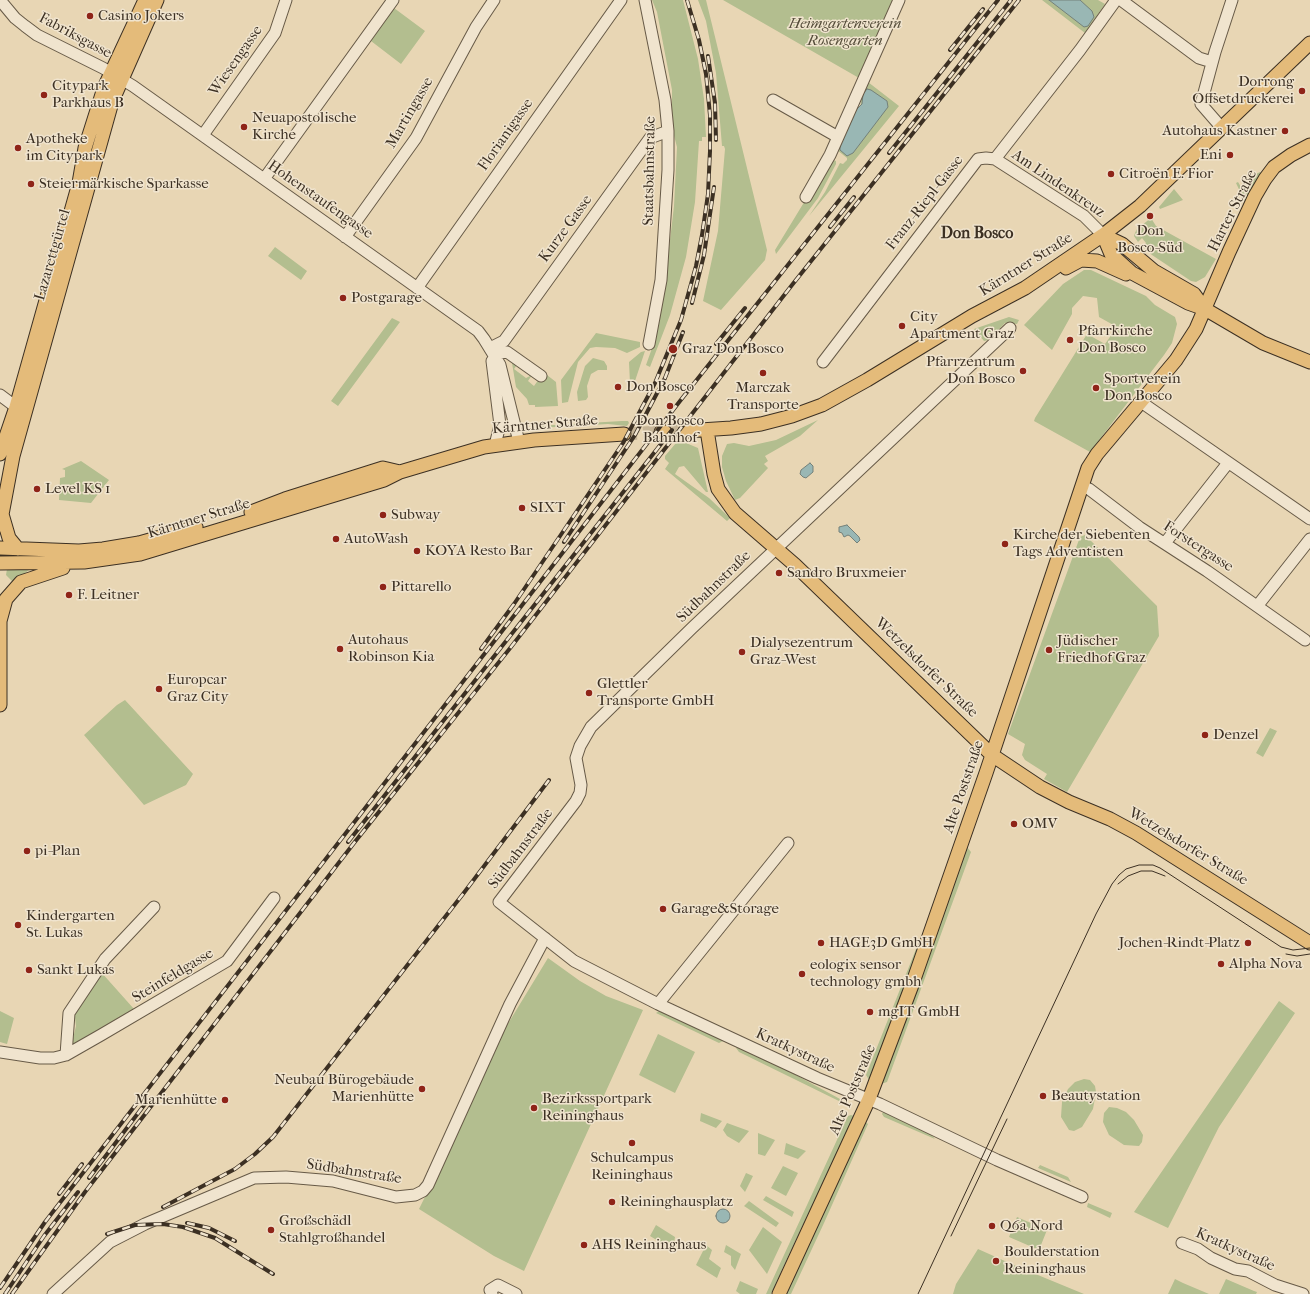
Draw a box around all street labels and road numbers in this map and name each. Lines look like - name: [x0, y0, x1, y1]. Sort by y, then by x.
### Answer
- street label: Fabriksgasse: [35, 9, 115, 63]
- street label: Wiesengasse: [205, 22, 267, 100]
- street label: Martingasse: [382, 74, 438, 152]
- street label: Florianigasse: [475, 95, 537, 175]
- street label: Staatsbahnstraße: [640, 116, 660, 226]
- street label: Am Lindenkreuz: [1008, 146, 1108, 222]
- street label: Franz-Riepl-Gasse: [882, 152, 968, 254]
- street label: Hohenstaufengasse: [264, 157, 376, 243]
- street label: Harter Straße: [1205, 167, 1261, 255]
- street label: Kurze Gasse: [536, 192, 596, 266]
- street label: Lazarettgürtel: [31, 207, 75, 303]
- street label: Kärntner Straße: [976, 229, 1076, 301]
- street label: Kärntner Straße: [491, 411, 599, 439]
- street label: Kärntner Straße: [146, 495, 252, 543]
- street label: Forstergasse: [1160, 518, 1236, 576]
- street label: Südbahnstraße: [673, 547, 755, 627]
- street label: Wetzelsdorfer Straße: [871, 614, 981, 722]
- street label: Alte Poststraße: [940, 738, 988, 836]
- street label: Wetzelsdorfer Straße: [1125, 804, 1251, 890]
- street label: Südbahnstraße: [485, 805, 557, 893]
- street label: Steinfeldgasse: [129, 945, 217, 1007]
- street label: Kratkystraße: [753, 1025, 837, 1077]
- street label: Alte Poststraße: [826, 1042, 880, 1138]
- street label: Südbahnstraße: [305, 1156, 403, 1188]
- street label: Kratkystraße: [1192, 1224, 1278, 1276]

